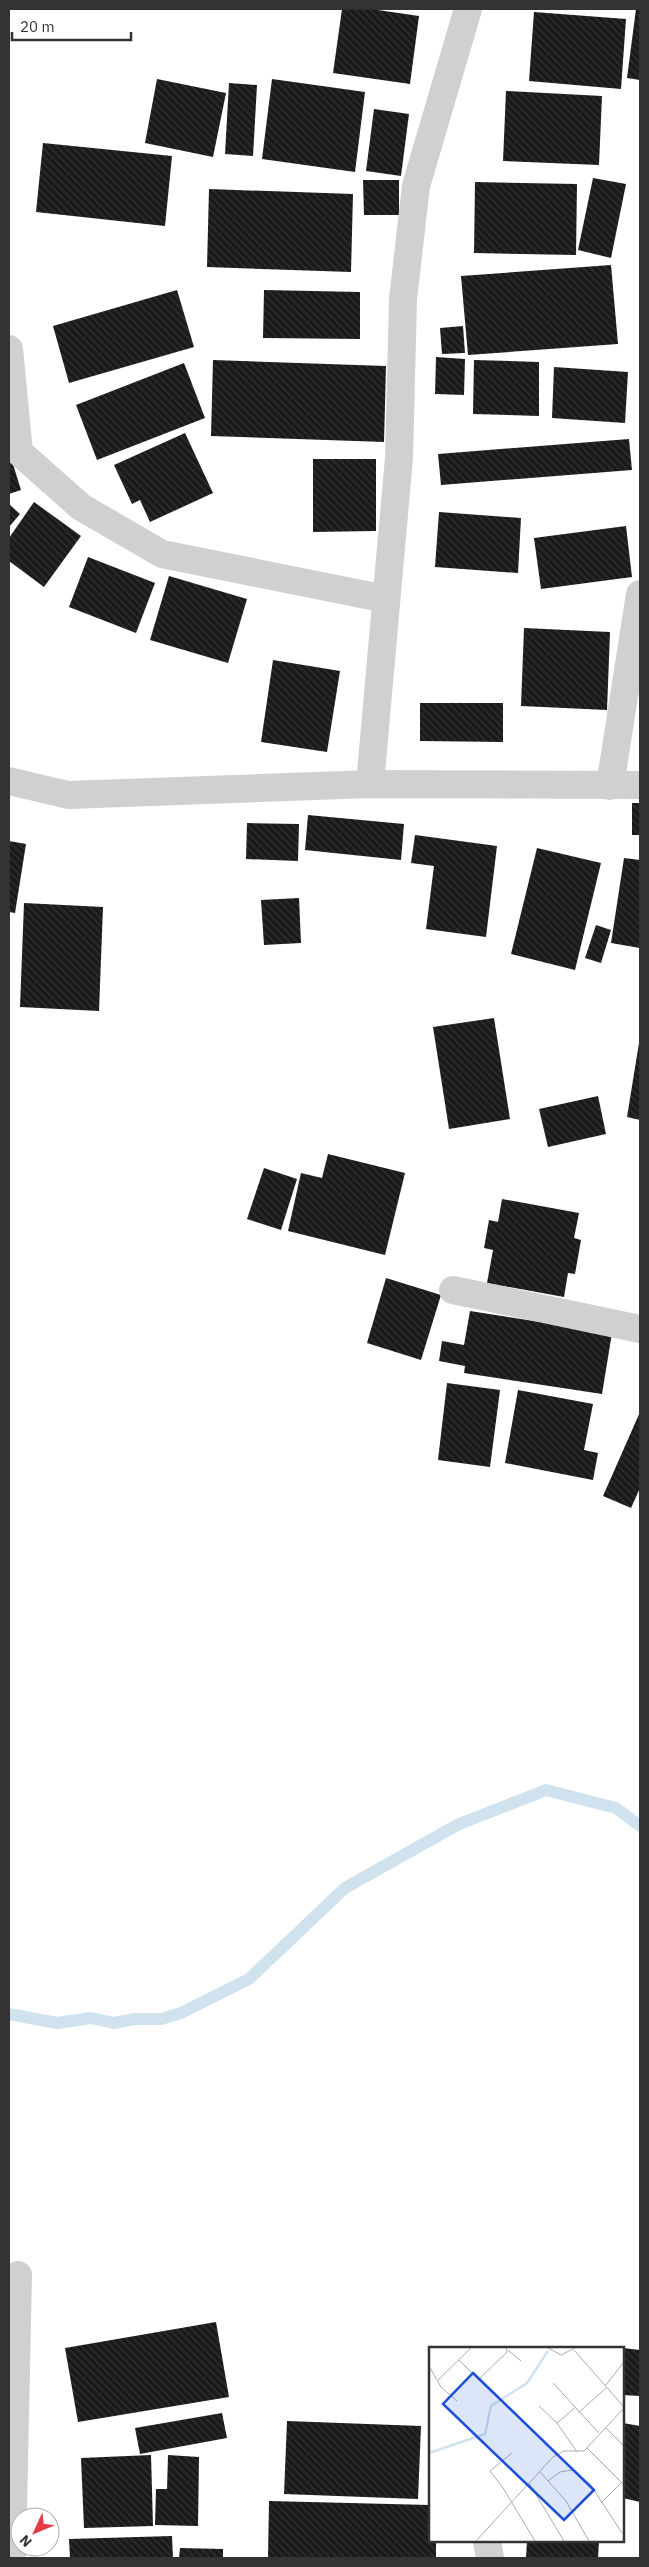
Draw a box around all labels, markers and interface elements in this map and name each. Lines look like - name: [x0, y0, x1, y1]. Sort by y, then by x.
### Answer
- scale bar: [12, 10, 131, 42]
- text: 20 m: [20, 17, 55, 36]
- inset map: [429, 2347, 624, 2542]
- north arrow: [10, 2507, 60, 2557]
- text: N: [16, 2531, 36, 2551]

